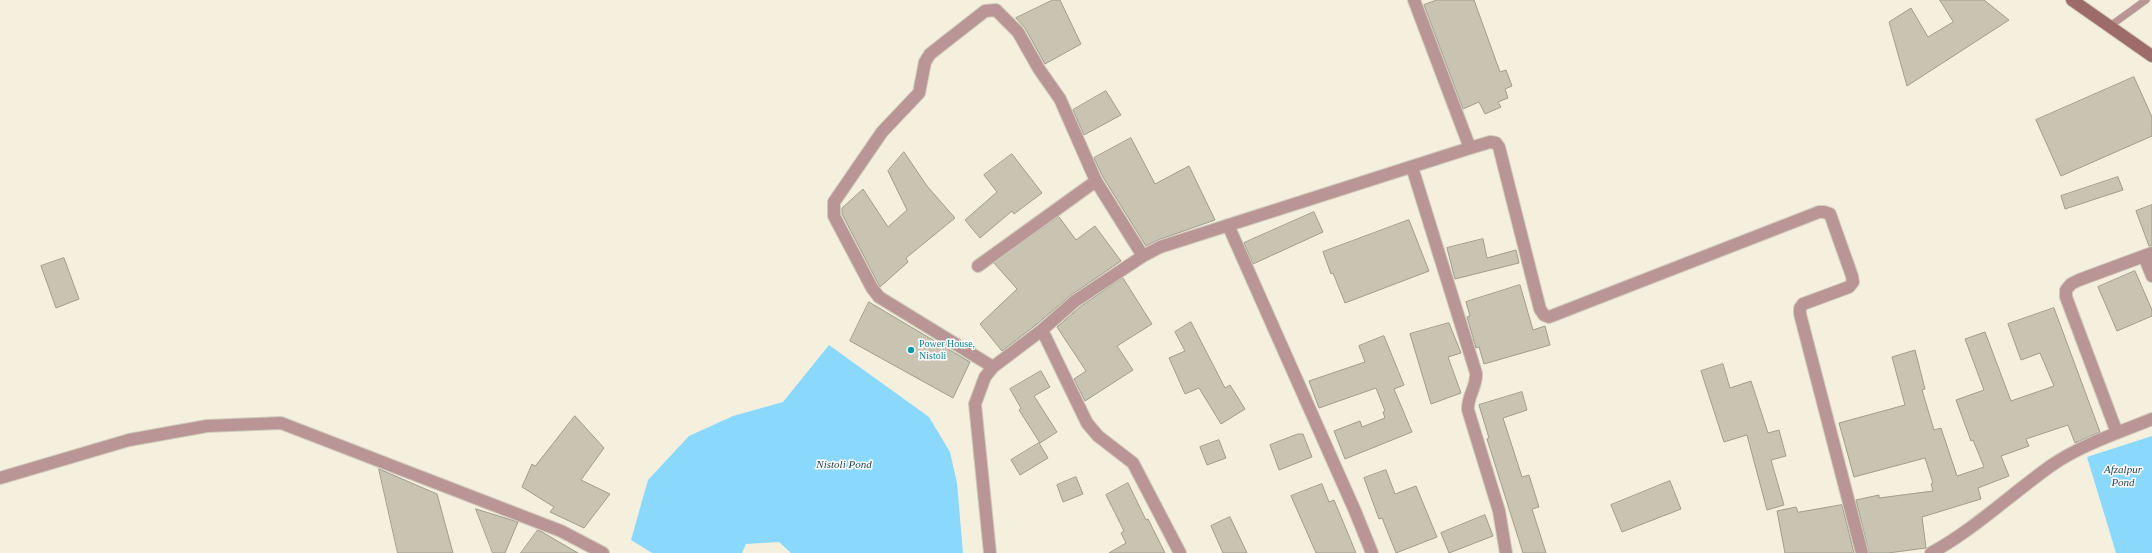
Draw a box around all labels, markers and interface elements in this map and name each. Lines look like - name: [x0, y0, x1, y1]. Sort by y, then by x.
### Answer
- place label: Power House, Nistoli: [919, 338, 984, 362]
- marker: Power House, Nistoli: [906, 345, 916, 355]
- water label: Nistoli Pond: [813, 458, 875, 472]
- water label: Afzalpur Pond: [2101, 463, 2145, 489]

